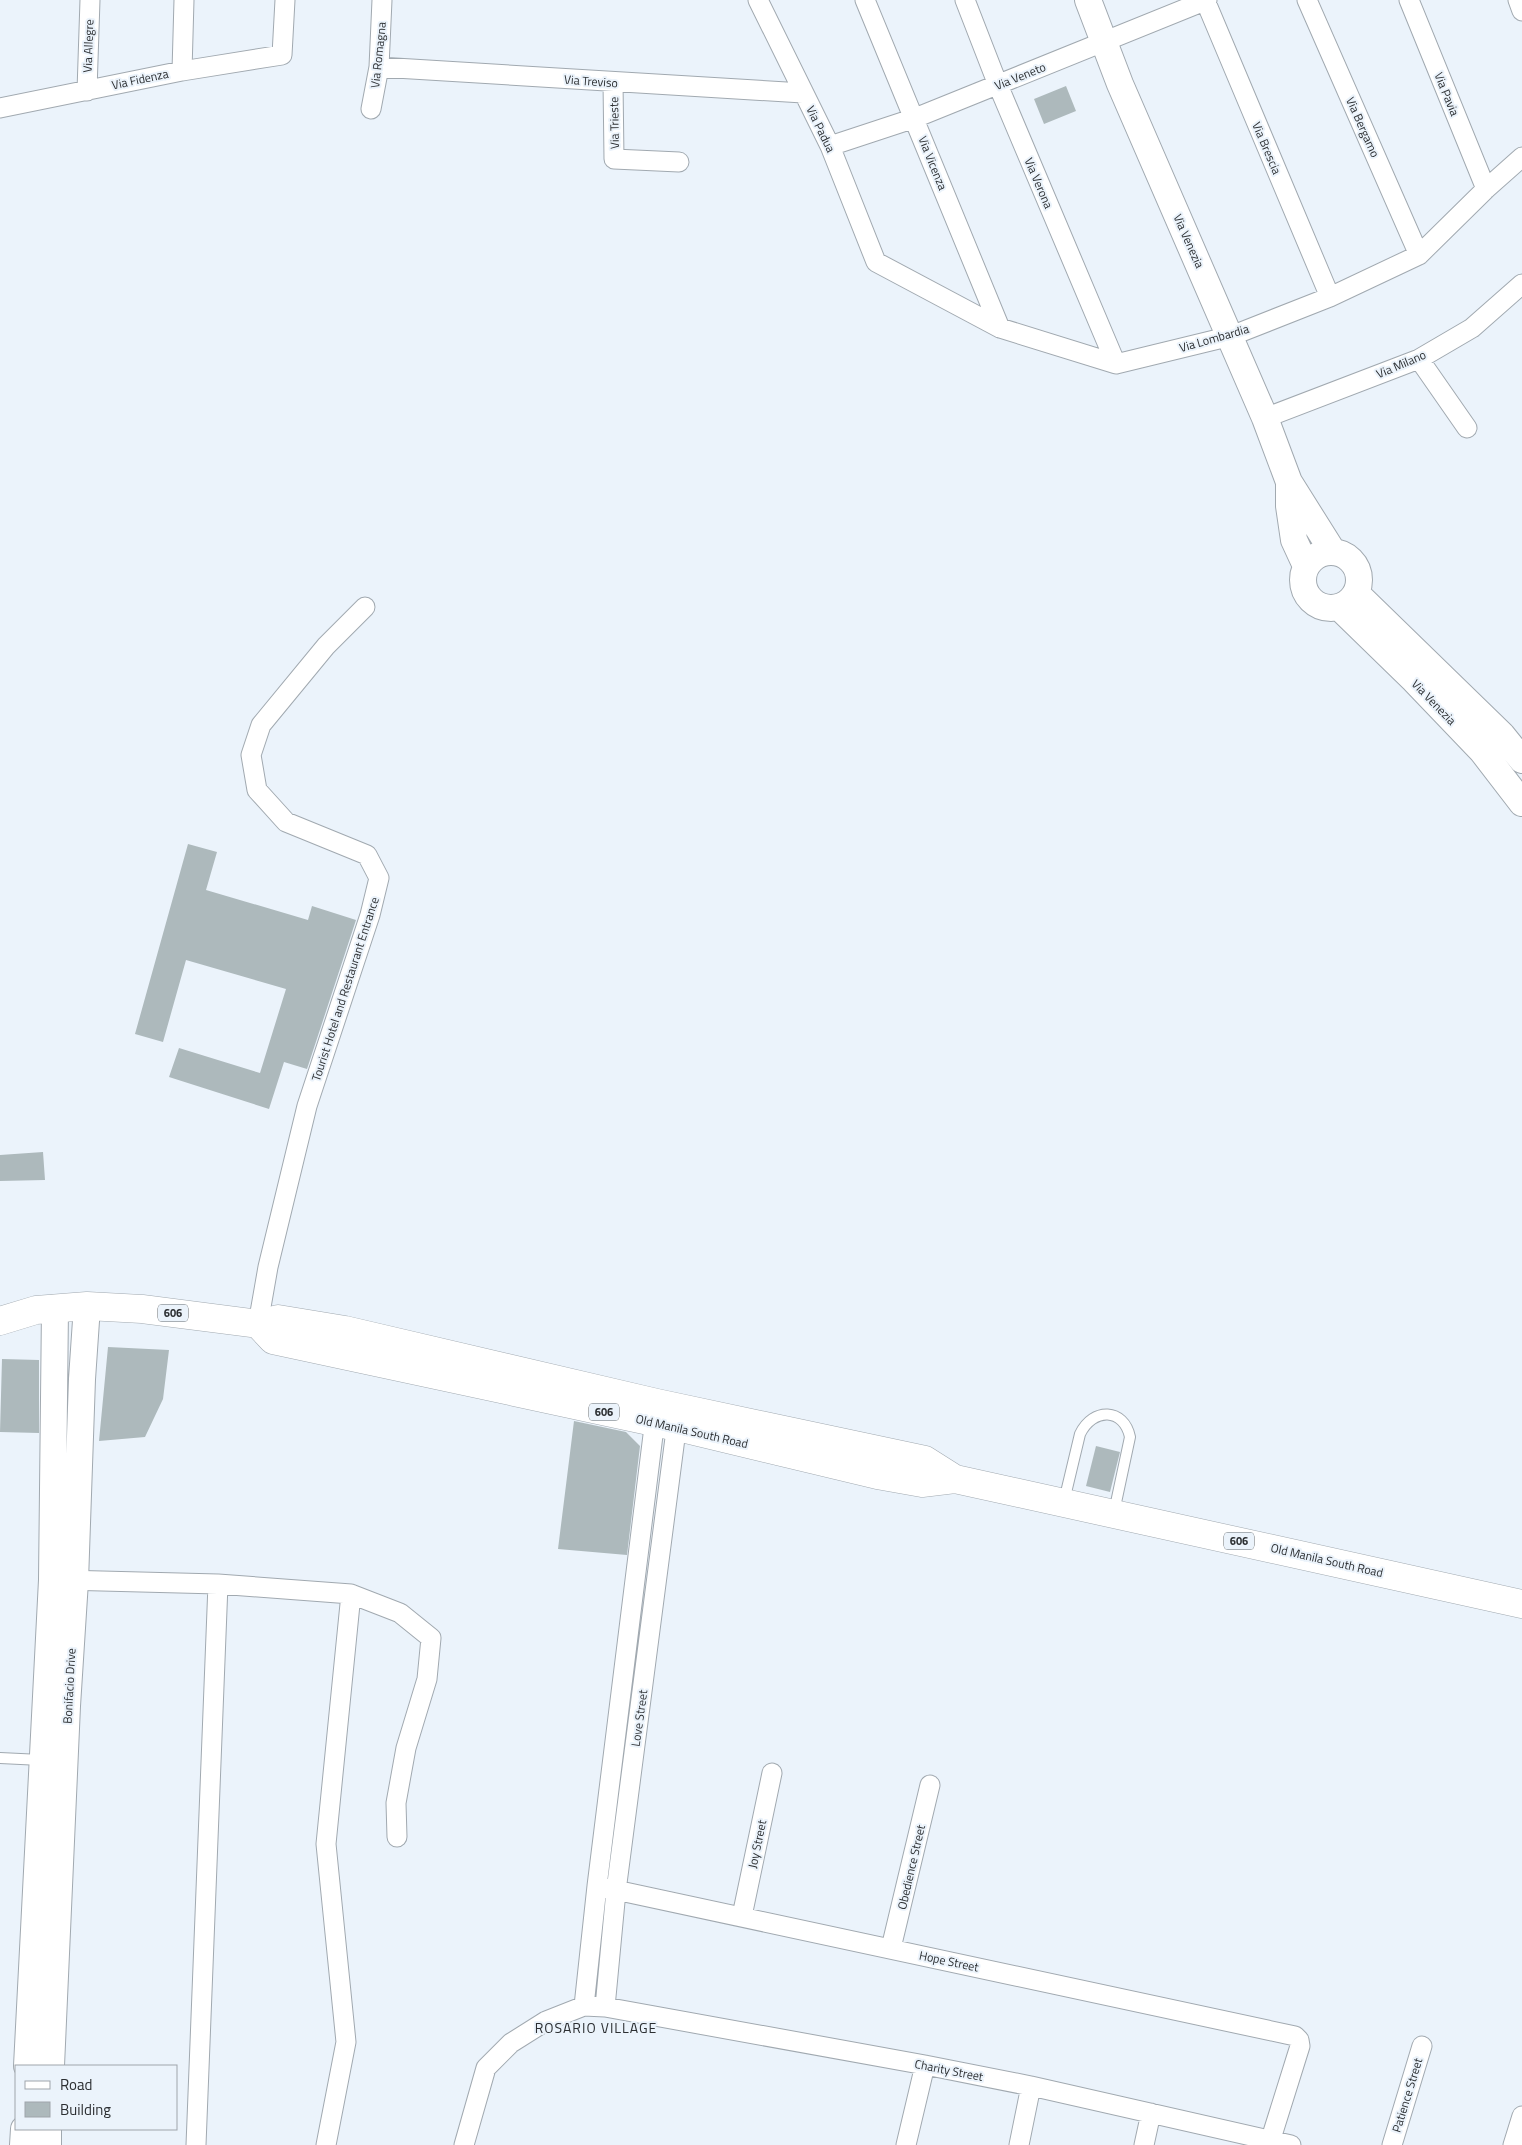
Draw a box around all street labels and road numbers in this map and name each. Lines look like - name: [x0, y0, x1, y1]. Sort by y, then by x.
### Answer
- street label: Via Allegre: [78, 19, 98, 73]
- street label: Via Romagna: [365, 21, 391, 89]
- street label: Via Veneto: [991, 57, 1049, 95]
- street label: Via Fidenza: [110, 64, 170, 94]
- street label: Via Pavia: [1430, 69, 1464, 119]
- street label: Via Treviso: [563, 70, 619, 92]
- street label: Via Bergamo: [1341, 94, 1385, 160]
- street label: Via Trieste: [604, 97, 624, 149]
- street label: Via Padua: [801, 102, 841, 156]
- street label: Via Brescia: [1247, 119, 1287, 177]
- street label: Via Vicenza: [914, 133, 952, 193]
- street label: Via Verona: [1020, 155, 1058, 211]
- street label: Via Venezia: [1169, 211, 1209, 271]
- street label: Via Lombardia: [1177, 319, 1251, 357]
- street label: Via Milano: [1373, 345, 1429, 383]
- street label: Via Venezia: [1407, 675, 1461, 729]
- street label: Tourist Hotel and Restaurant Entrance: [306, 894, 384, 1084]
- road number: 606: [158, 1305, 188, 1322]
- road number: 606: [589, 1404, 619, 1420]
- street label: Old Manila South Road: [634, 1409, 750, 1453]
- road number: 606: [1224, 1532, 1254, 1550]
- street label: Old Manila South Road: [1269, 1538, 1385, 1582]
- street label: Bonifacio Drive: [58, 1648, 80, 1724]
- street label: Love Street: [626, 1688, 652, 1748]
- street label: Joy Street: [743, 1817, 772, 1870]
- street label: Obedience Street: [892, 1822, 930, 1911]
- street label: Hope Street: [918, 1945, 981, 1977]
- street label: Charity Street: [913, 2054, 986, 2086]
- street label: Patience Street: [1387, 2055, 1428, 2135]

